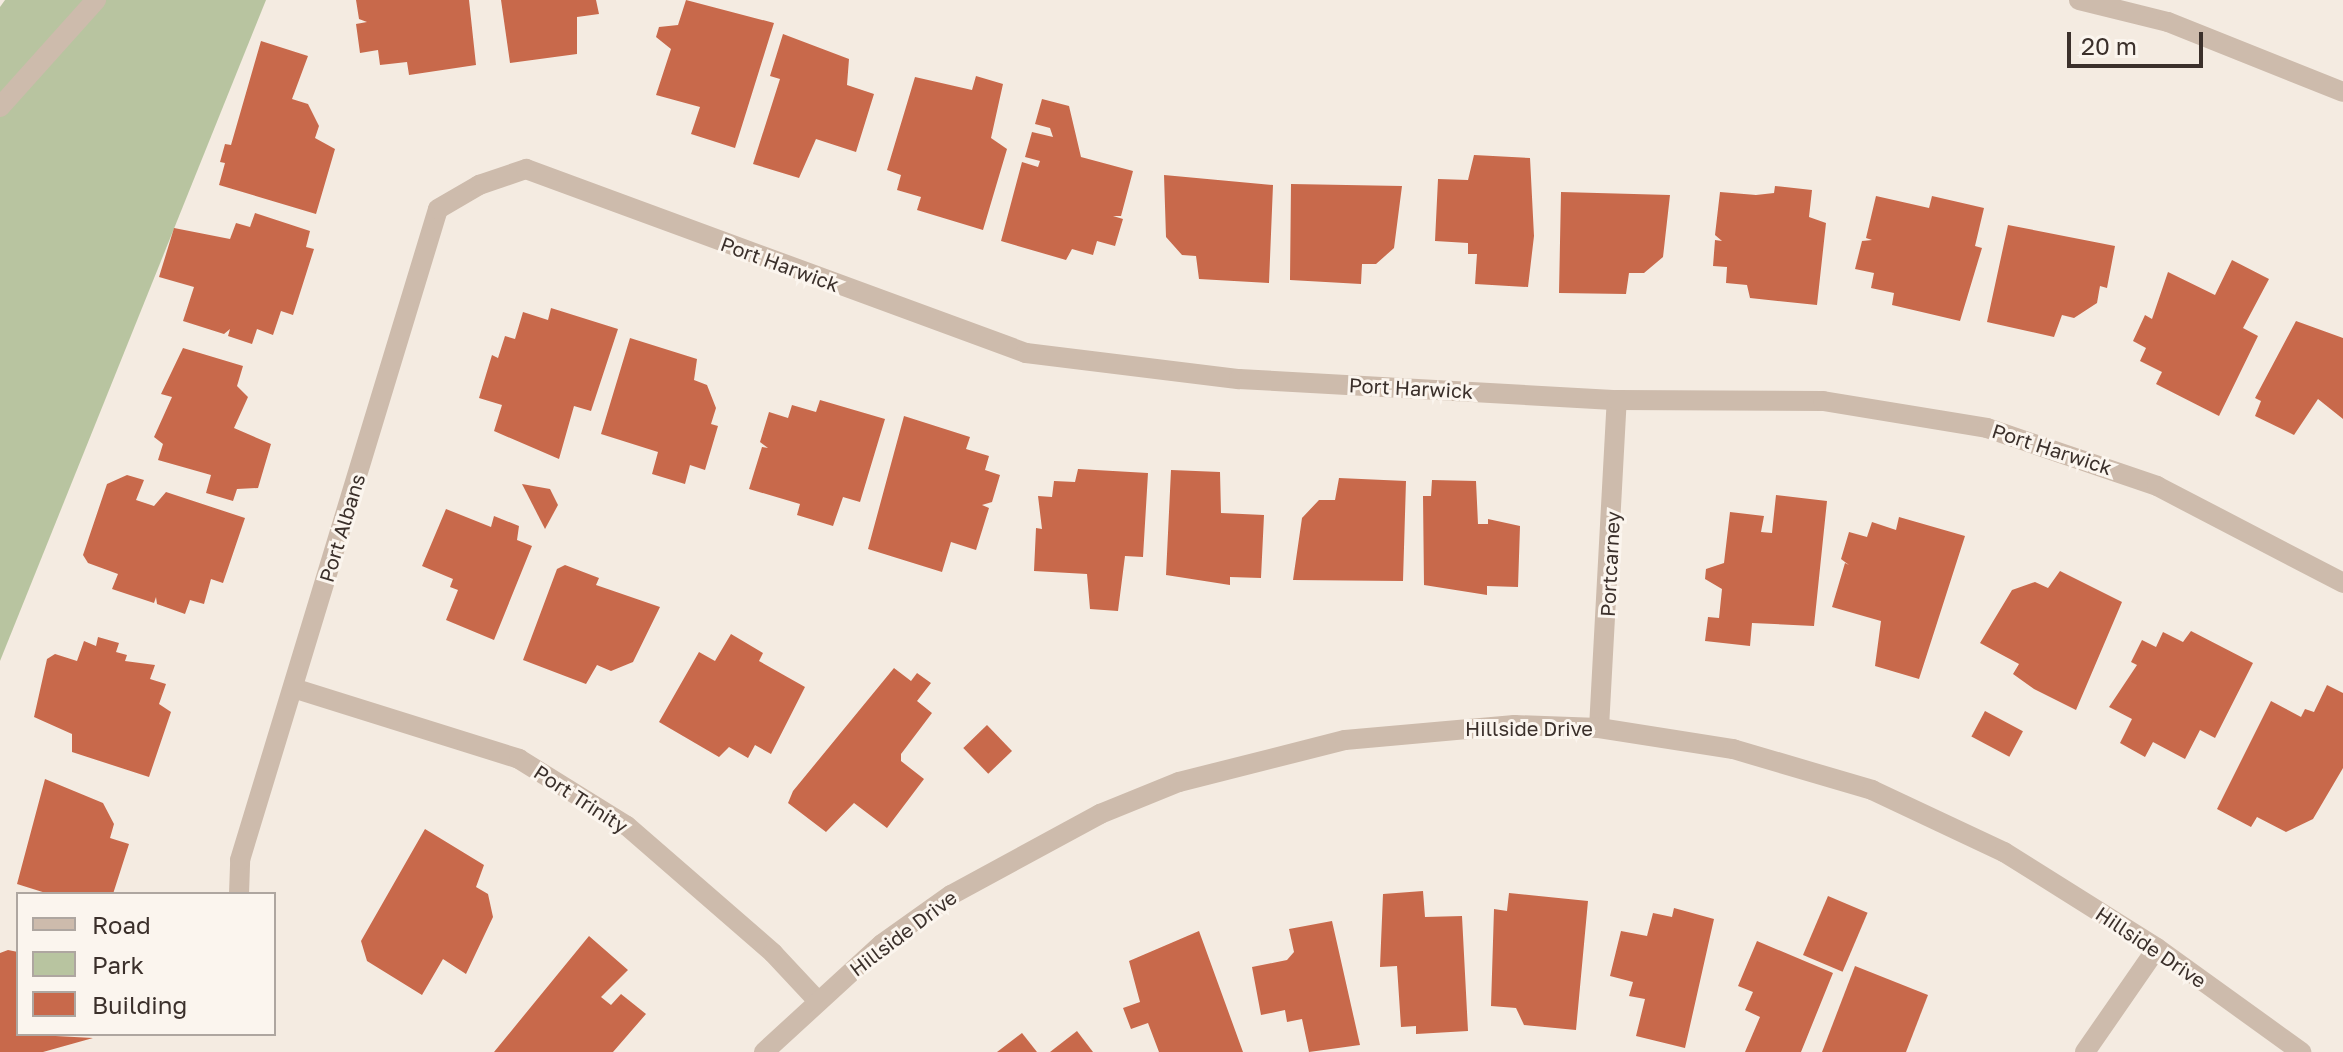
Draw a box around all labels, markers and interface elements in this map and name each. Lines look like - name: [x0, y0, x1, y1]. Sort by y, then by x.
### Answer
- scale bar: [2071, 16, 2207, 66]
- text: 20 m: [2081, 31, 2137, 60]
- street label: Port Harwick: [717, 231, 843, 297]
- street label: Port Harwick: [1348, 373, 1474, 403]
- street label: Port Harwick: [1989, 418, 2115, 480]
- street label: Port Albans: [314, 471, 370, 585]
- street label: Portcarney: [1595, 511, 1625, 617]
- street label: Hillside Drive: [1465, 716, 1593, 740]
- street label: Port Trinity: [530, 760, 632, 838]
- street label: Hillside Drive: [845, 885, 961, 981]
- legend: [16, 892, 276, 1036]
- street label: Hillside Drive: [2091, 901, 2211, 993]
- text: Road: [92, 910, 151, 939]
- text: Park: [92, 950, 144, 979]
- text: Building: [92, 990, 187, 1019]

